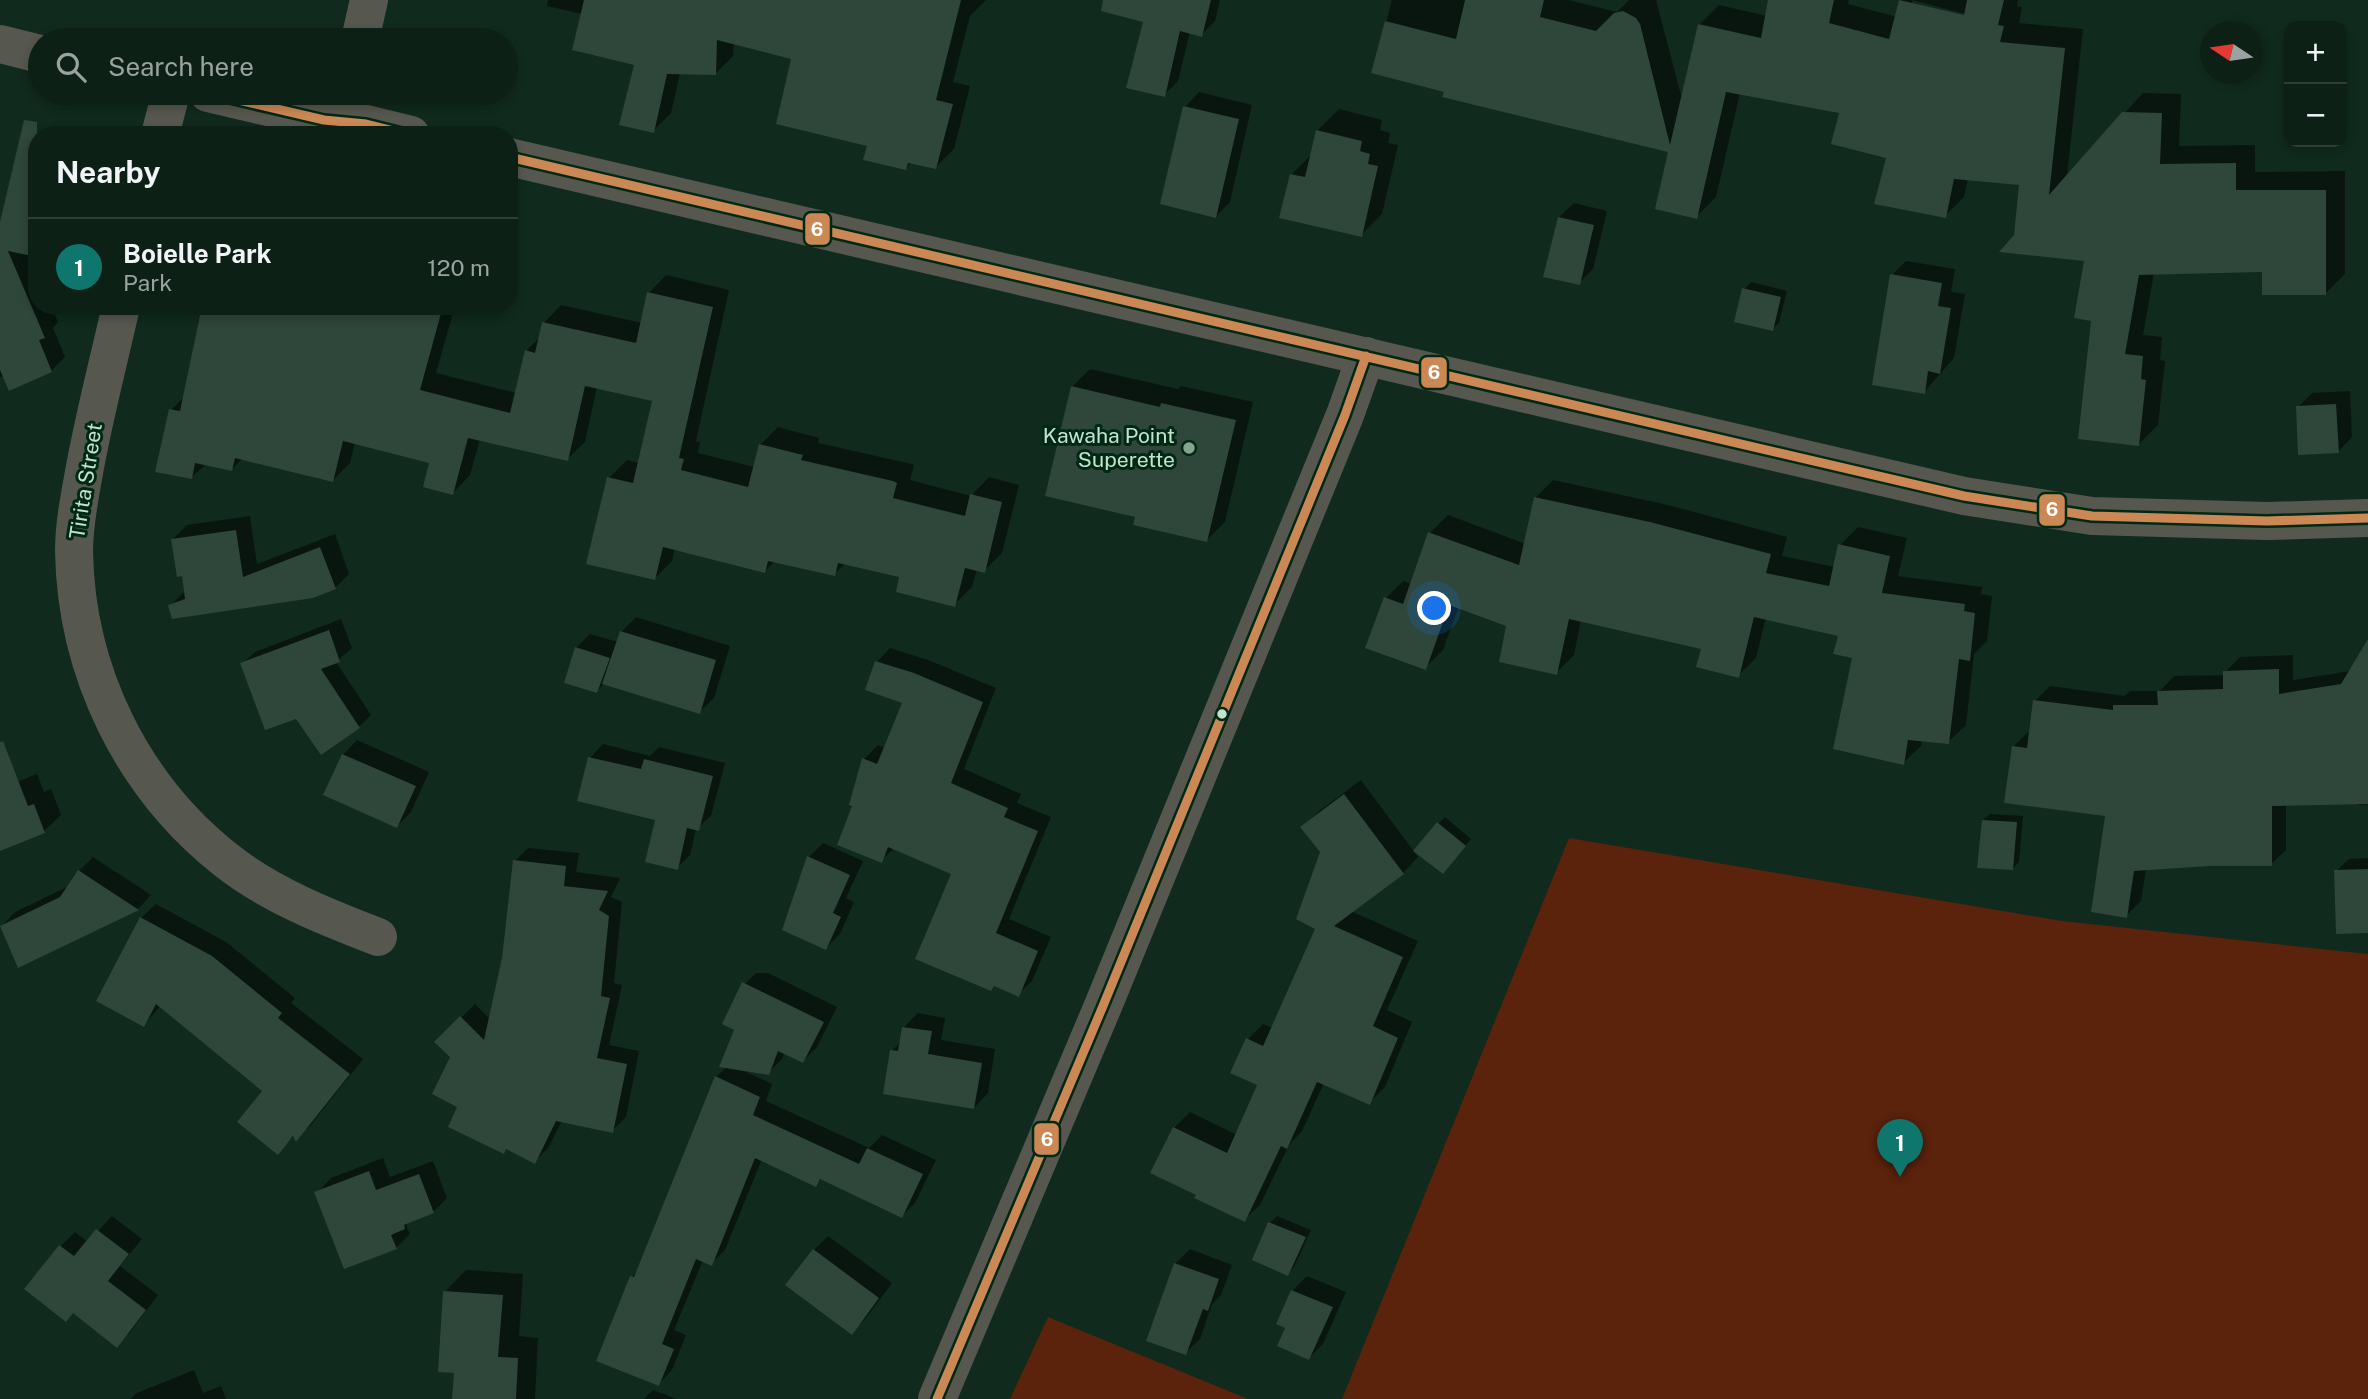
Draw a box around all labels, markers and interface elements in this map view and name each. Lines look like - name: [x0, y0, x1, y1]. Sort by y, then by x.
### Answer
- north arrow: [2200, 21, 2263, 84]
- map controls: [2284, 21, 2347, 147]
- button: +: [2284, 21, 2347, 84]
- search box: [28, 28, 518, 105]
- icon: search: [52, 48, 90, 86]
- text: Search here: [108, 51, 254, 82]
- button: −: [2284, 84, 2347, 147]
- text: Nearby: [56, 154, 160, 190]
- line badge: 6: [804, 212, 831, 246]
- text: 6: [811, 218, 823, 240]
- text: Boielle Park: [123, 238, 272, 269]
- text: 1: [74, 254, 84, 281]
- text: 120 m: [427, 254, 490, 281]
- text: Park: [123, 269, 172, 296]
- line badge: 6: [1420, 356, 1448, 389]
- text: 6: [1428, 361, 1440, 383]
- street label: Tirita Street: [64, 421, 107, 541]
- place label: Kawaha Point Superette: [1043, 423, 1175, 472]
- marker: Kawaha Point Superette: [1181, 440, 1197, 456]
- line badge: 6: [2038, 493, 2066, 527]
- text: 6: [2046, 498, 2058, 520]
- your location: [1417, 591, 1451, 625]
- unlabelled marker: [1215, 707, 1229, 721]
- pin: 1: [1877, 1119, 1923, 1177]
- line badge: 6: [1033, 1122, 1060, 1156]
- text: 6: [1041, 1128, 1053, 1150]

